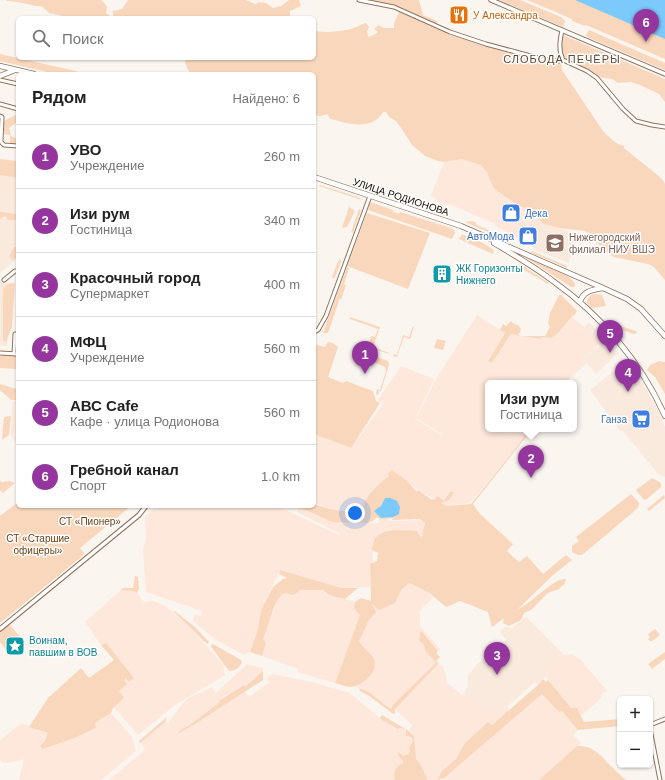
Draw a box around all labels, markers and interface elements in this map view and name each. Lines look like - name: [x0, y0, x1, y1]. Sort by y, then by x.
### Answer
- restaurant icon: У Александра: [448, 4, 470, 26]
- pin: 6: [633, 9, 659, 42]
- place label: У Александра: [473, 10, 538, 21]
- search box: [16, 16, 316, 60]
- icon: search: [30, 27, 52, 49]
- text: Поиск: [62, 30, 104, 47]
- district label: СЛОБОДА ПЕЧЁРЫ: [503, 53, 621, 65]
- text: Рядом: [32, 88, 87, 107]
- text: Найдено: 6: [232, 91, 300, 106]
- text: УВО: [70, 141, 101, 158]
- text: 1: [41, 149, 49, 164]
- text: 260 m: [264, 149, 300, 164]
- text: Учреждение: [70, 158, 145, 173]
- street label: УЛИЦА РОДИОНОВА: [352, 176, 451, 218]
- shop icon: Дека: [500, 202, 522, 224]
- text: Изи рум: [70, 205, 130, 222]
- place label: Дека: [525, 208, 548, 219]
- text: 2: [41, 213, 49, 228]
- text: 340 m: [264, 213, 300, 228]
- text: Гостиница: [70, 222, 132, 237]
- shop icon: АвтоМода: [517, 225, 539, 247]
- place label: АвтоМода: [467, 231, 514, 242]
- school or university icon: Нижегородский филиал НИУ ВШЭ: [544, 232, 566, 254]
- place label: Нижегородский филиал НИУ ВШЭ: [569, 232, 655, 255]
- building icon: ЖК Горизонты Нижнего: [431, 263, 453, 285]
- place label: ЖК Горизонты Нижнего: [456, 263, 523, 286]
- text: Красочный город: [70, 269, 201, 286]
- text: 3: [41, 277, 49, 292]
- text: 400 m: [264, 277, 300, 292]
- text: Супермаркет: [70, 286, 149, 301]
- pin: 5: [597, 320, 623, 353]
- text: МФЦ: [70, 333, 106, 350]
- text: 4: [41, 341, 49, 356]
- text: 560 m: [264, 341, 300, 356]
- pin: 1: [352, 341, 378, 374]
- text: Учреждение: [70, 350, 145, 365]
- pin: 4: [615, 359, 641, 392]
- popup: [485, 380, 577, 432]
- text: Изи рум: [500, 390, 560, 407]
- text: АВС Cafe: [70, 397, 139, 414]
- text: 5: [41, 405, 49, 420]
- text: 560 m: [264, 405, 300, 420]
- text: Гостиница: [500, 407, 562, 422]
- supermarket icon: Ганза: [630, 408, 652, 430]
- text: Кафе · улица Родионова: [70, 414, 219, 429]
- place label: Ганза: [601, 414, 627, 425]
- pin: 2: [518, 445, 544, 478]
- text: Гребной канал: [70, 461, 179, 478]
- text: 6: [41, 469, 49, 484]
- text: 1.0 km: [261, 469, 300, 484]
- text: Спорт: [70, 478, 107, 493]
- your location: [345, 503, 365, 523]
- park label: СТ «Пионер»: [59, 516, 121, 527]
- park label: СТ «Старшие офицеры»: [6, 533, 70, 556]
- place icon: Воинам, павшим в ВОВ: [4, 635, 26, 657]
- place label: Воинам, павшим в ВОВ: [29, 635, 98, 658]
- pin: 3: [484, 642, 510, 675]
- map controls: [617, 696, 653, 768]
- button: +: [617, 696, 653, 732]
- button: −: [617, 732, 653, 768]

